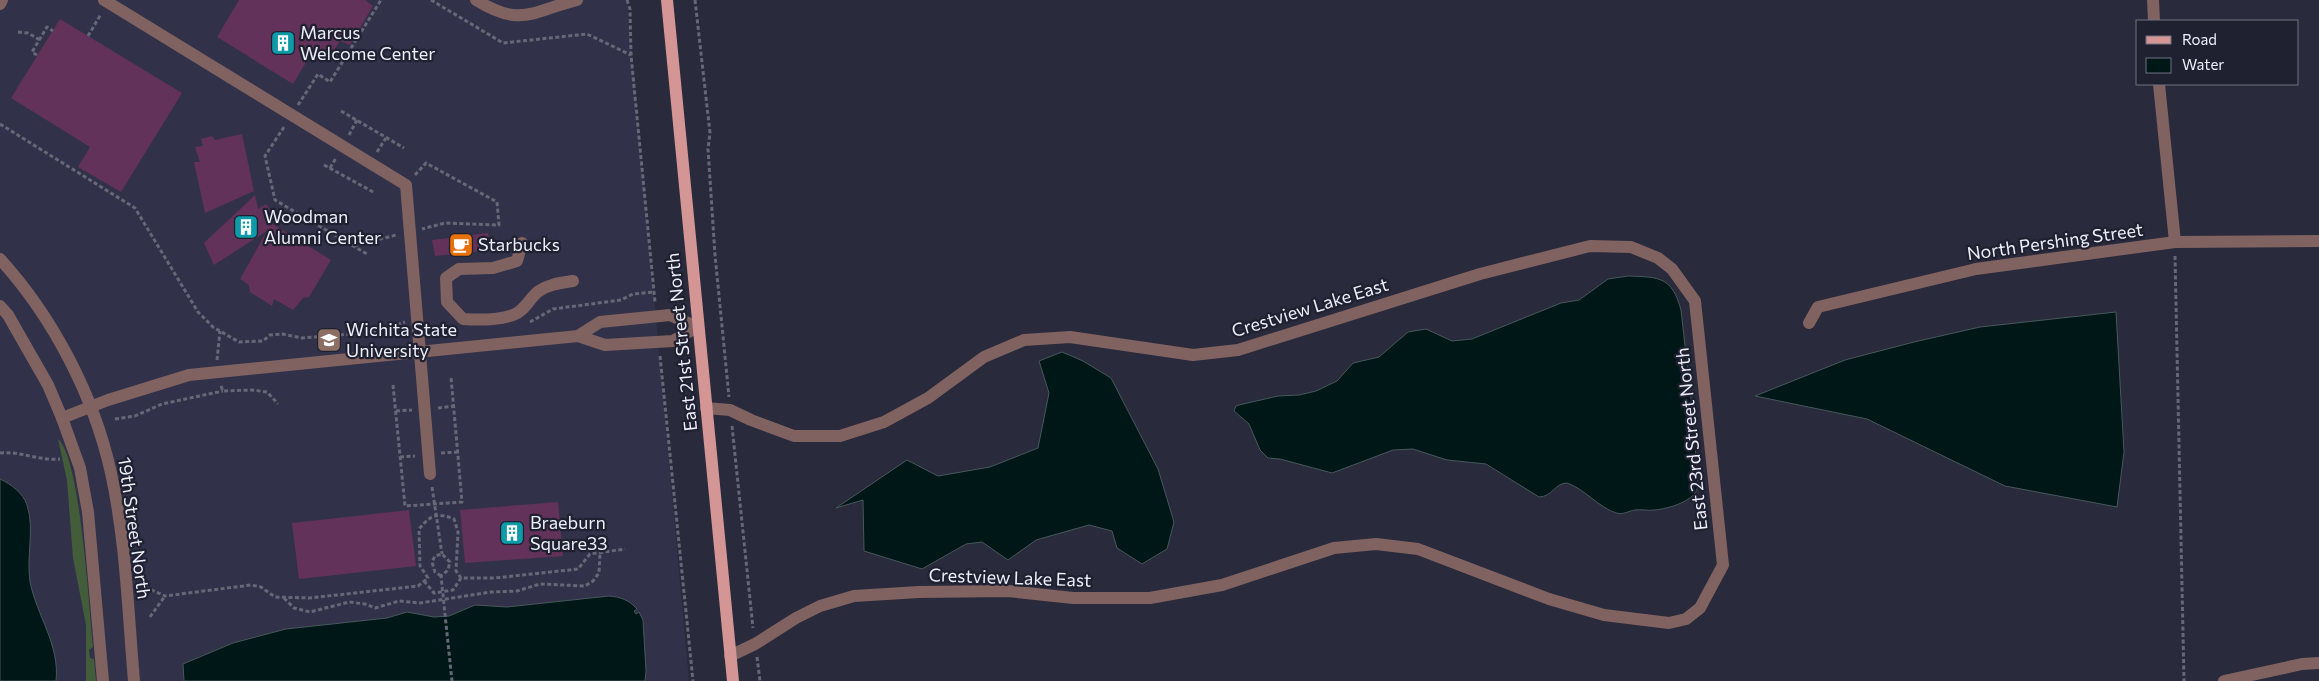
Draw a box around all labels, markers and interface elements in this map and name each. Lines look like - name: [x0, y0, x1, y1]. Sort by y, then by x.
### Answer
- legend: [2136, 20, 2299, 85]
- place label: Marcus Welcome Center: [300, 21, 436, 64]
- building icon: Marcus Welcome Center: [270, 30, 296, 56]
- text: Road: [2182, 30, 2217, 48]
- text: Water: [2182, 55, 2224, 73]
- place label: Woodman Alumni Center: [264, 205, 381, 248]
- building icon: Woodman Alumni Center: [233, 214, 259, 240]
- street label: North Pershing Street: [1965, 218, 2144, 264]
- cafe icon: Starbucks: [448, 232, 474, 258]
- place label: Starbucks: [478, 233, 560, 255]
- street label: East 21st Street North: [661, 252, 701, 432]
- street label: Crestview Lake East: [1229, 273, 1391, 341]
- place label: Wichita State University: [346, 318, 457, 361]
- school or university icon: Wichita State University: [316, 327, 342, 353]
- street label: East 23rd Street North: [1670, 347, 1712, 532]
- street label: 19th Street North: [114, 455, 156, 600]
- place label: Braeburn Square33: [530, 511, 607, 554]
- building icon: Braeburn Square33: [499, 520, 525, 546]
- street label: Crestview Lake East: [928, 563, 1092, 591]

